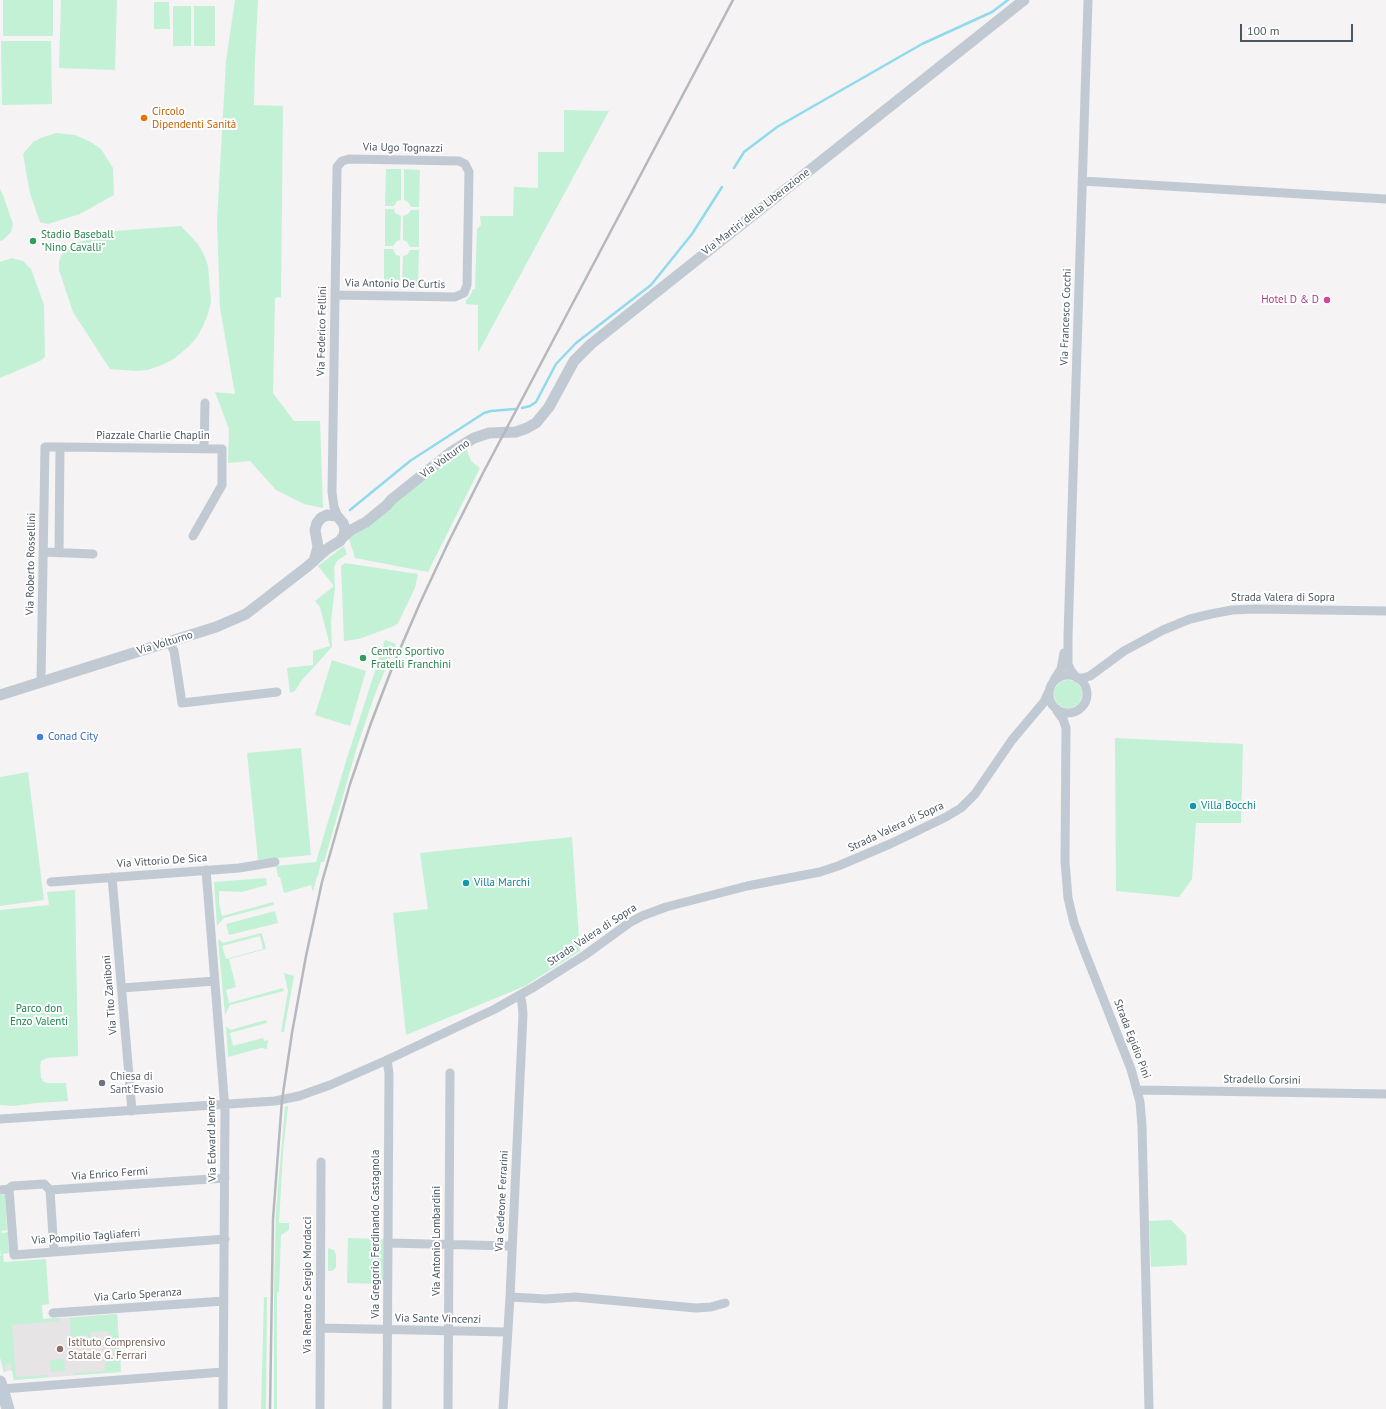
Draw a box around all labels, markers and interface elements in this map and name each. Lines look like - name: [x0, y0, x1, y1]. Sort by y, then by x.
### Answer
- scale bar: [1242, 16, 1355, 42]
- text: 100 m: [1247, 23, 1280, 38]
- place label: Circolo Dipendenti Sanità: [152, 105, 236, 131]
- marker: Circolo Dipendenti Sanità: [139, 113, 149, 123]
- street label: Via Ugo Tognazzi: [363, 141, 443, 155]
- street label: Via Martiri della Liberazione: [699, 166, 813, 258]
- place label: Stadio Baseball "Nino Cavalli": [41, 228, 114, 254]
- marker: Stadio Baseball "Nino Cavalli": [28, 236, 38, 246]
- street label: Via Francesco Cocchi: [1058, 268, 1074, 366]
- street label: Via Antonio De Curtis: [345, 277, 445, 291]
- street label: Via Federico Fellini: [315, 286, 329, 376]
- place label: Hotel D & D: [1261, 293, 1319, 307]
- marker: Hotel D & D: [1322, 295, 1332, 305]
- street label: Piazzale Charlie Chaplin: [96, 429, 210, 443]
- street label: Via Volturno: [418, 437, 472, 481]
- street label: Via Roberto Rossellini: [24, 513, 38, 615]
- street label: Strada Valera di Sopra: [1231, 591, 1335, 605]
- street label: Via Volturno: [136, 628, 194, 658]
- place label: Centro Sportivo Fratelli Franchini: [371, 645, 451, 671]
- marker: Centro Sportivo Fratelli Franchini: [358, 653, 368, 663]
- place label: Conad City: [48, 730, 98, 744]
- marker: Conad City: [35, 732, 45, 742]
- street label: Strada Valera di Sopra: [846, 799, 946, 855]
- place label: Villa Bocchi: [1201, 799, 1256, 813]
- marker: Villa Bocchi: [1188, 801, 1198, 811]
- street label: Via Vittorio De Sica: [116, 851, 208, 871]
- place label: Villa Marchi: [474, 876, 530, 890]
- marker: Villa Marchi: [461, 878, 471, 888]
- street label: Strada Valera di Sopra: [545, 901, 639, 969]
- street label: Via Tito Zaniboni: [100, 955, 120, 1035]
- street label: Strada Egidio Pini: [1111, 998, 1153, 1080]
- park label: Parco don Enzo Valenti: [10, 1002, 68, 1028]
- place label: Chiesa di Sant'Evasio: [110, 1070, 164, 1096]
- street label: Stradello Corsini: [1223, 1073, 1301, 1087]
- marker: Chiesa di Sant'Evasio: [97, 1078, 107, 1088]
- street label: Via Edward Jenner: [205, 1096, 219, 1182]
- street label: Via Gregorio Ferdinando Castagnola: [369, 1150, 383, 1318]
- street label: Via Gedeone Ferrarini: [493, 1150, 511, 1252]
- street label: Via Enrico Fermi: [71, 1165, 149, 1183]
- street label: Via Antonio Lombardini: [430, 1186, 444, 1296]
- street label: Via Renato e Sergio Mordacci: [301, 1217, 315, 1353]
- street label: Via Pompilio Tagliaferri: [31, 1227, 141, 1247]
- street label: Via Carlo Speranza: [94, 1285, 182, 1305]
- street label: Via Sante Vincenzi: [395, 1312, 481, 1326]
- place label: Istituto Comprensivo Statale G. Ferrari: [68, 1336, 165, 1362]
- marker: Istituto Comprensivo Statale G. Ferrari: [55, 1344, 65, 1354]

